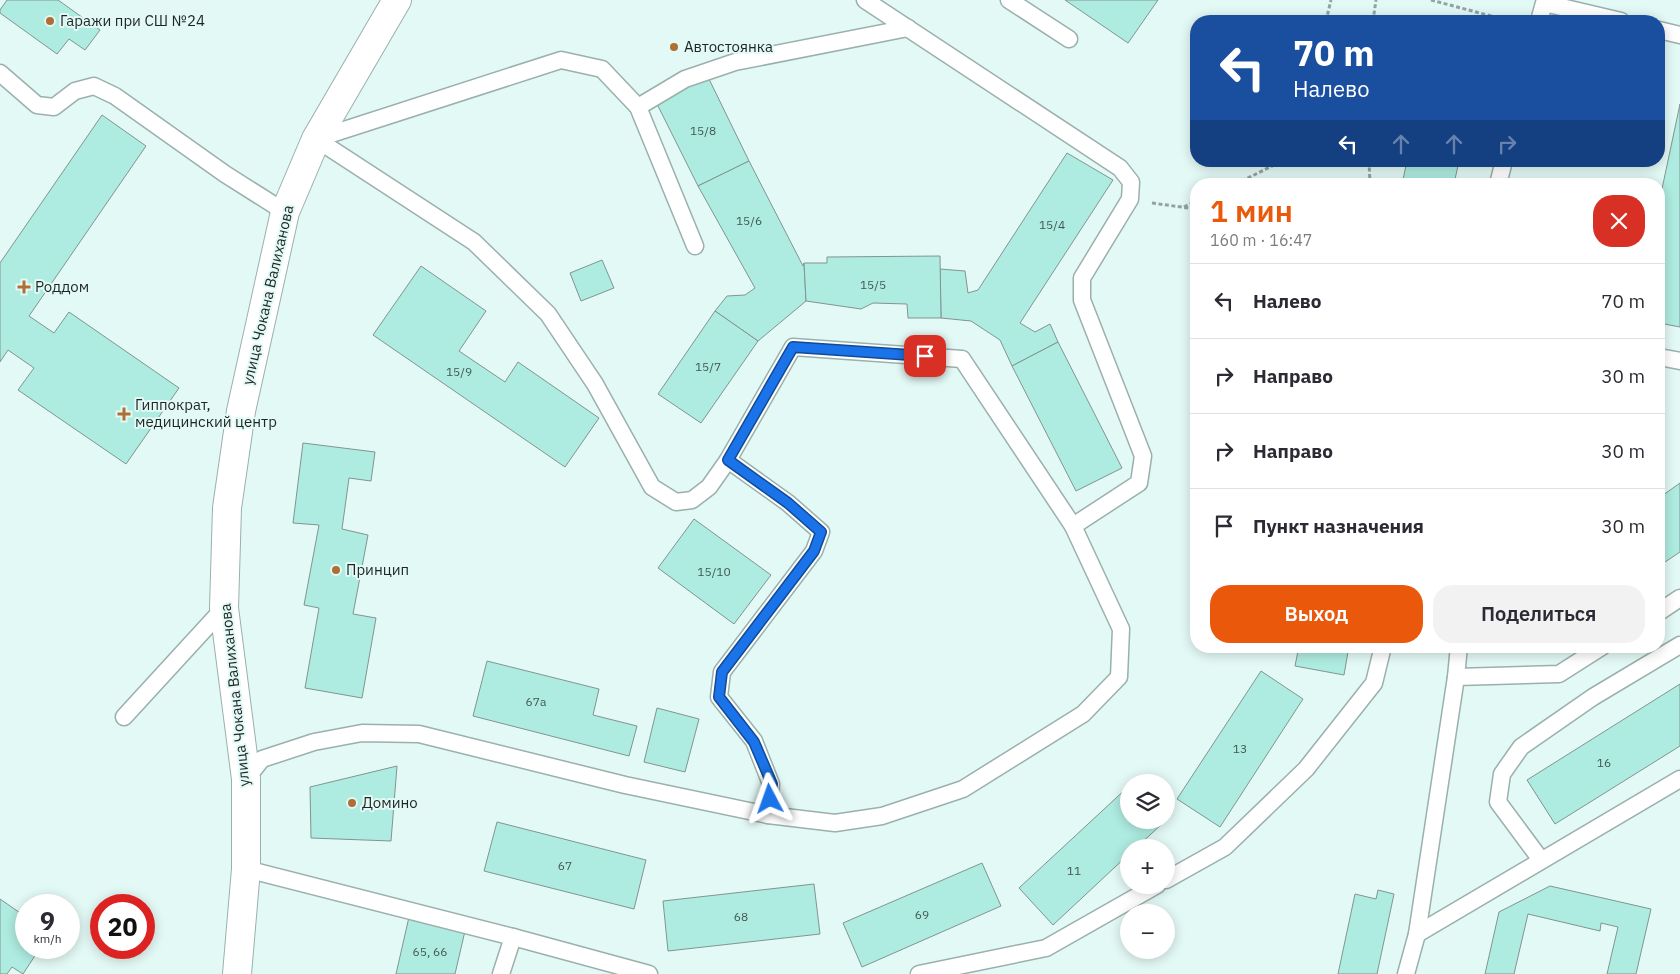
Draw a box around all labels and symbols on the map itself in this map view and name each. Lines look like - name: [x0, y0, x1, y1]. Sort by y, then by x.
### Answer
- place label: Гаражи при СШ №24: [60, 11, 205, 30]
- marker: Гаражи при СШ №24: [44, 15, 56, 27]
- place label: Автостоянка: [684, 37, 773, 56]
- marker: Автостоянка: [668, 41, 680, 53]
- house number: 15/8: [690, 123, 716, 138]
- street label: улица Чокана Валиханова: [238, 203, 297, 387]
- house number: 15/6: [736, 213, 762, 228]
- house number: 15/4: [1039, 217, 1065, 232]
- place label: Роддом: [35, 277, 89, 296]
- house number: 15/5: [860, 277, 886, 292]
- marker: Роддом: [17, 280, 31, 294]
- pin: [904, 335, 946, 377]
- house number: 15/7: [695, 359, 721, 374]
- house number: 15/9: [446, 364, 472, 379]
- place label: Гиппократ, медицинский центр: [135, 395, 277, 431]
- marker: Гиппократ, медицинский центр: [117, 407, 131, 421]
- place label: Принцип: [346, 560, 409, 579]
- marker: Принцип: [330, 564, 342, 576]
- house number: 15/10: [697, 564, 731, 579]
- street label: улица Чокана Валиханова: [215, 603, 254, 788]
- house number: 67а: [526, 694, 547, 709]
- house number: 13: [1233, 741, 1247, 756]
- house number: 16: [1597, 755, 1611, 770]
- position arrow: [743, 772, 795, 824]
- place label: Домино: [362, 793, 418, 812]
- marker: Домино: [346, 797, 358, 809]
- house number: 67: [558, 858, 572, 873]
- house number: 11: [1067, 863, 1081, 878]
- speed limit sign: 20: [90, 894, 155, 959]
- house number: 69: [915, 907, 929, 922]
- house number: 68: [734, 909, 748, 924]
- house number: 65, 66: [413, 944, 447, 959]

